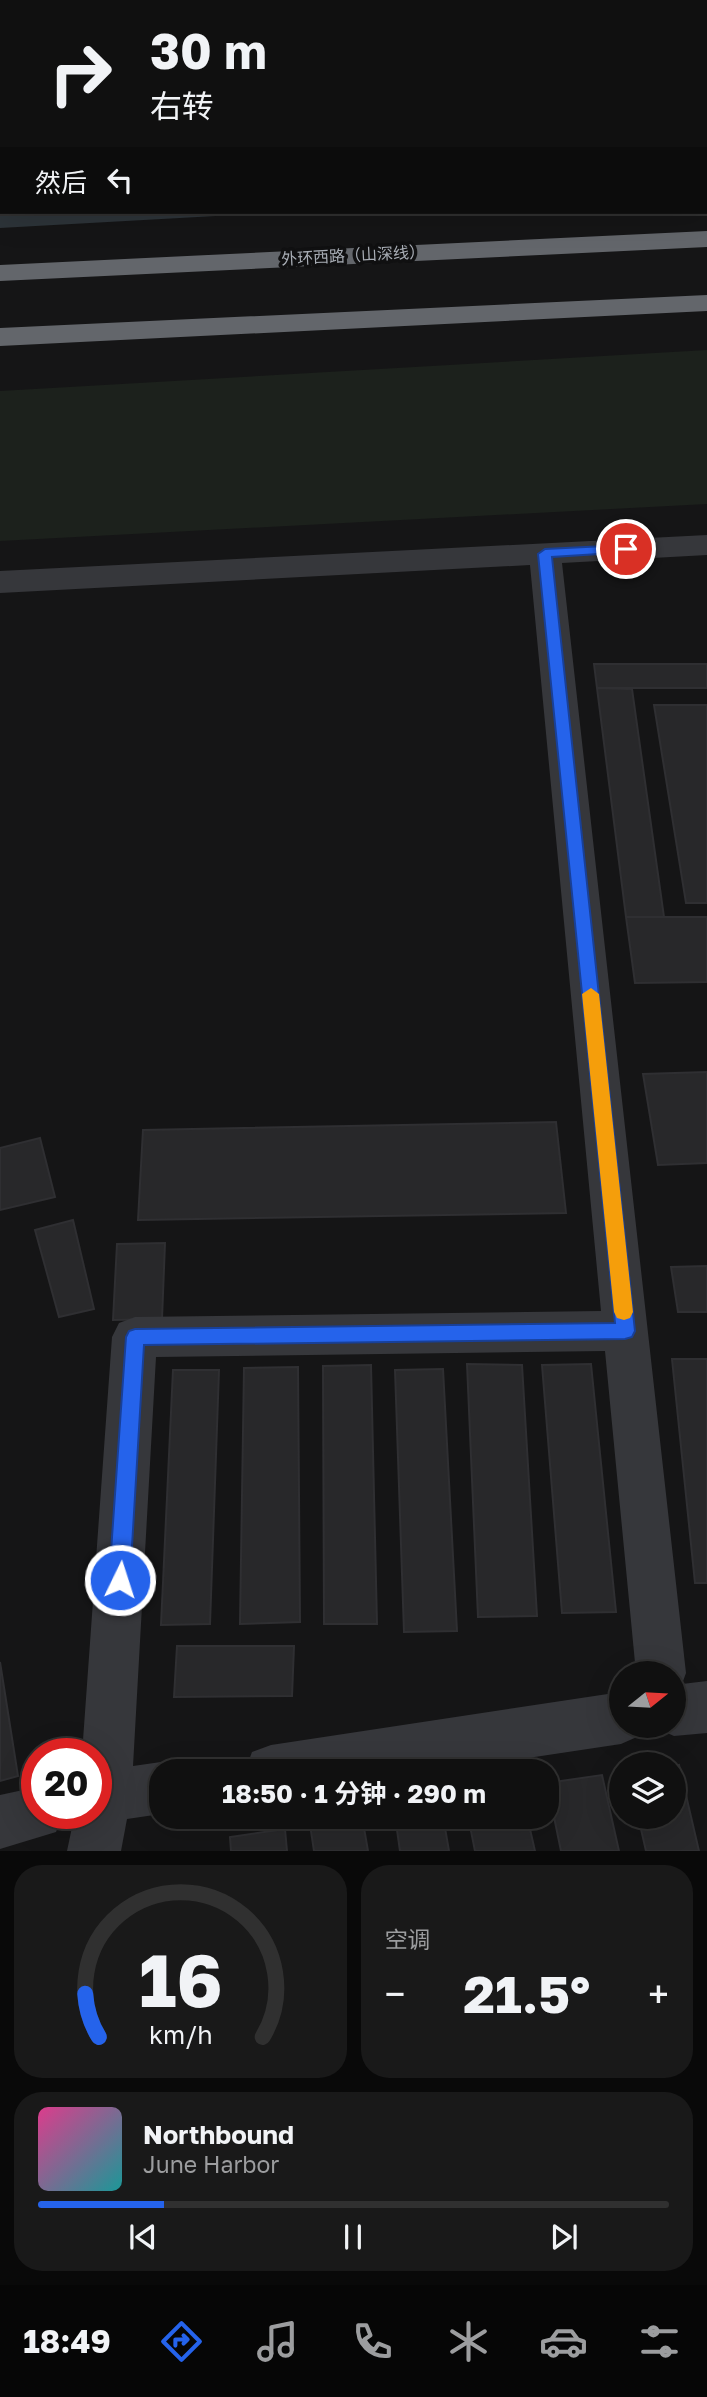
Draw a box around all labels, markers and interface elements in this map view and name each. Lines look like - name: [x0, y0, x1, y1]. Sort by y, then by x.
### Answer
- text: 30 m: [150, 21, 267, 80]
- icon: right: [35, 28, 126, 119]
- text: 右转: [150, 87, 214, 125]
- icon: left: [101, 161, 139, 199]
- text: 然后: [35, 167, 87, 198]
- street label: 外环西路（山深线）: [281, 241, 425, 269]
- pin: [596, 519, 656, 579]
- icon: arrive: [607, 530, 645, 568]
- position arrow: [83, 1543, 157, 1617]
- north arrow: [609, 1661, 686, 1738]
- map controls: [609, 1661, 686, 1829]
- speed limit sign: 20: [21, 1738, 112, 1829]
- button: layers: [609, 1752, 686, 1829]
- text: 18:50 · 1 分钟 · 290 m: [222, 1778, 486, 1809]
- text: 空调: [385, 1925, 431, 1953]
- text: 16: [138, 1937, 222, 2024]
- text: 21.5°: [463, 1962, 590, 2024]
- text: −: [385, 1971, 405, 2016]
- text: +: [648, 1971, 669, 2016]
- text: km/h: [148, 2019, 212, 2050]
- text: Northbound: [143, 2119, 294, 2150]
- text: June Harbor: [143, 2150, 279, 2178]
- icon: previous: [124, 2218, 162, 2256]
- icon: pause: [334, 2218, 372, 2256]
- icon: next: [545, 2218, 583, 2256]
- icon: directions: [157, 2317, 206, 2366]
- icon: music: [253, 2317, 302, 2366]
- icon: phone: [348, 2317, 397, 2366]
- icon: climate: [444, 2317, 493, 2366]
- icon: car: [539, 2317, 588, 2366]
- icon: filters: [635, 2317, 684, 2366]
- text: 18:49: [23, 2322, 111, 2360]

